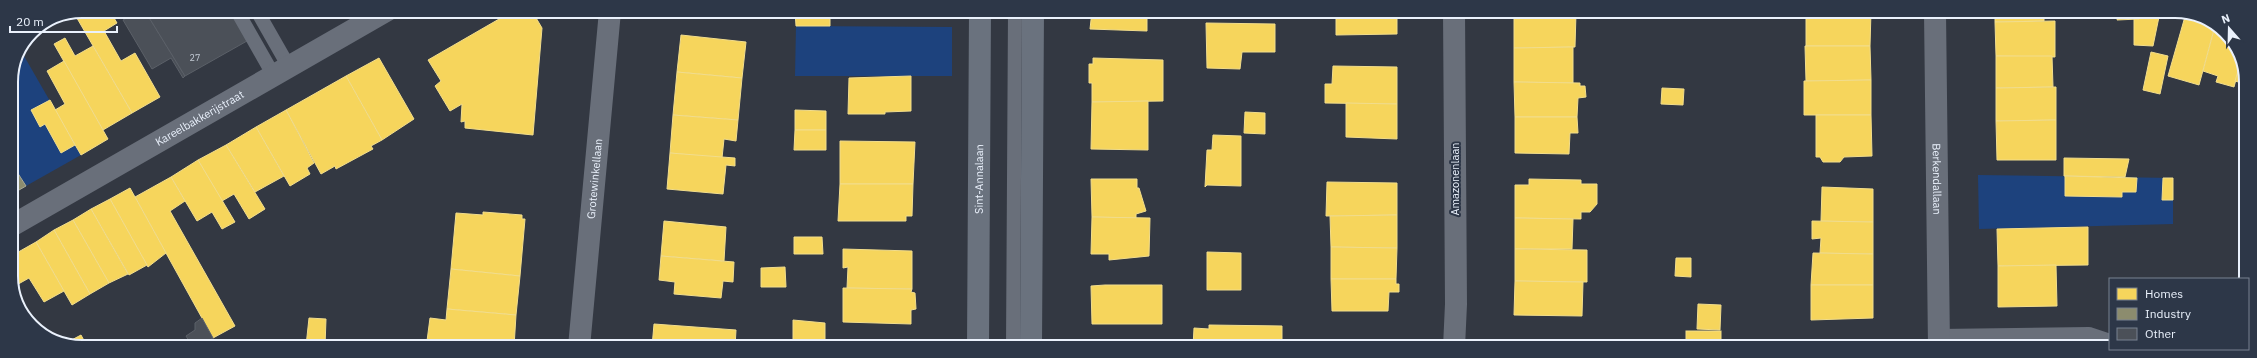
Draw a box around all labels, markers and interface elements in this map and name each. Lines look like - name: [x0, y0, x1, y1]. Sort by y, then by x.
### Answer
- scale bar: [10, 8, 117, 34]
- north arrow: [2209, 8, 2249, 48]
- text: N: [2219, 11, 2232, 27]
- text: 20 m: [16, 14, 44, 29]
- house number: 27: [190, 52, 200, 63]
- street label: Kareelbakkerijstraat: [153, 87, 246, 149]
- street label: Grotewinkellaan: [584, 138, 605, 220]
- street label: Amazonenlaan: [1448, 142, 1462, 216]
- street label: Berkendallaan: [1930, 143, 1944, 215]
- street label: Sint-Annalaan: [972, 144, 986, 214]
- legend: [2109, 278, 2249, 350]
- text: Homes: [2145, 286, 2183, 301]
- text: Industry: [2145, 306, 2191, 321]
- text: Other: [2145, 326, 2176, 341]

